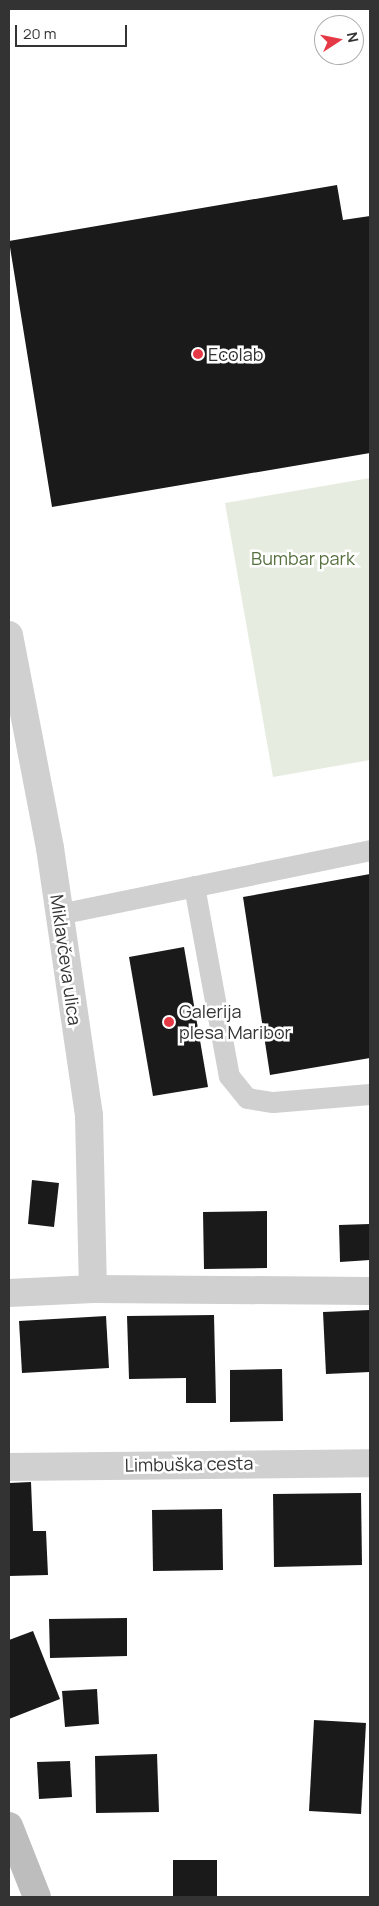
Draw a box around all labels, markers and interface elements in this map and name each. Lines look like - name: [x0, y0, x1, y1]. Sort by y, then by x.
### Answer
- scale bar: [18, 15, 130, 47]
- north arrow: [314, 15, 364, 65]
- text: 20 m: [23, 23, 56, 44]
- text: N: [343, 30, 364, 44]
- place label: Ecolab: [208, 343, 263, 365]
- marker: Ecolab: [192, 348, 204, 360]
- park label: Bumbar park: [251, 547, 355, 569]
- street label: Miklavčeva ulica: [46, 893, 86, 1027]
- place label: Galerija plesa Maribor: [179, 1001, 291, 1044]
- marker: Galerija plesa Maribor: [163, 1016, 175, 1028]
- street label: Limbuška cesta: [124, 1452, 254, 1476]

